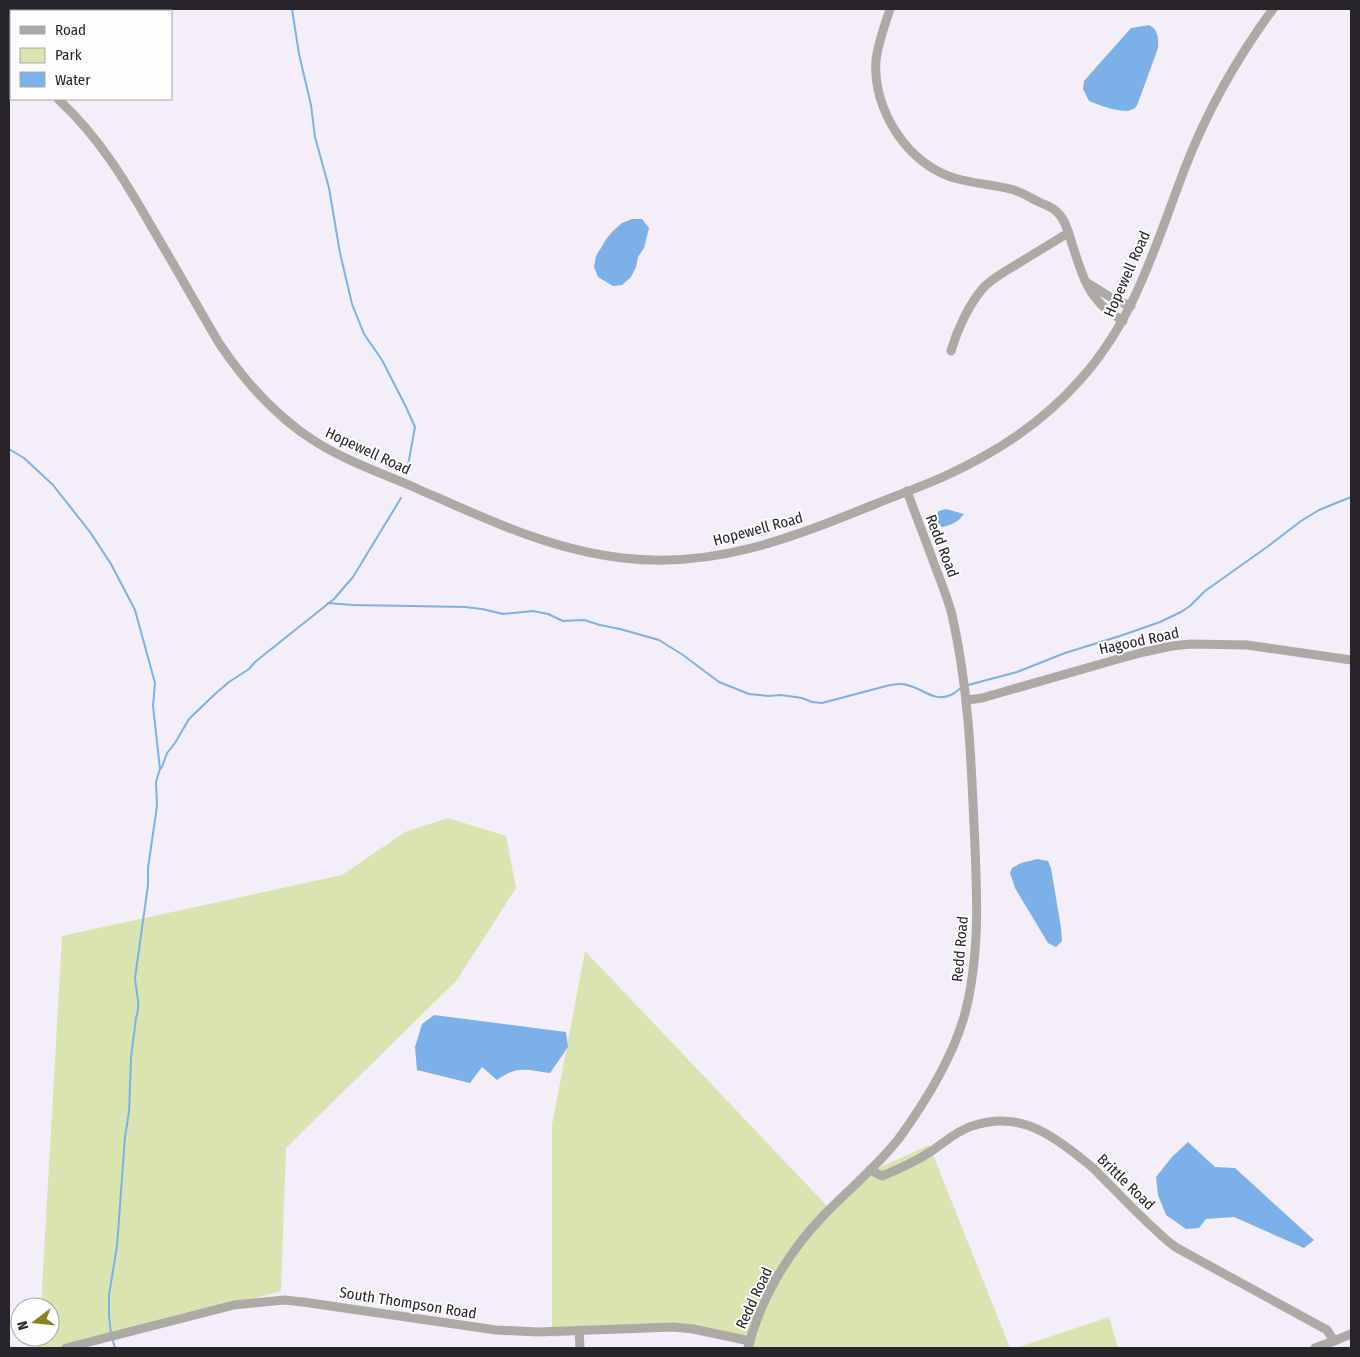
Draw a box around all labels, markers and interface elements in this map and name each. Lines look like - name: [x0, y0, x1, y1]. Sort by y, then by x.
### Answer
- legend: [10, 10, 172, 100]
- text: Road: [55, 21, 86, 39]
- text: Park: [55, 46, 82, 64]
- text: Water: [55, 71, 91, 89]
- street label: Hopewell Road: [1100, 228, 1154, 320]
- street label: Hopewell Road: [322, 423, 414, 479]
- street label: Hopewell Road: [711, 508, 805, 550]
- street label: Redd Road: [922, 512, 962, 580]
- street label: Hagood Road: [1097, 624, 1181, 658]
- street label: Redd Road: [948, 915, 972, 983]
- street label: Brittle Road: [1094, 1150, 1158, 1214]
- street label: Redd Road: [732, 1264, 776, 1332]
- street label: South Thompson Road: [338, 1283, 478, 1323]
- north arrow: [10, 1297, 60, 1347]
- text: N: [14, 1319, 32, 1332]

